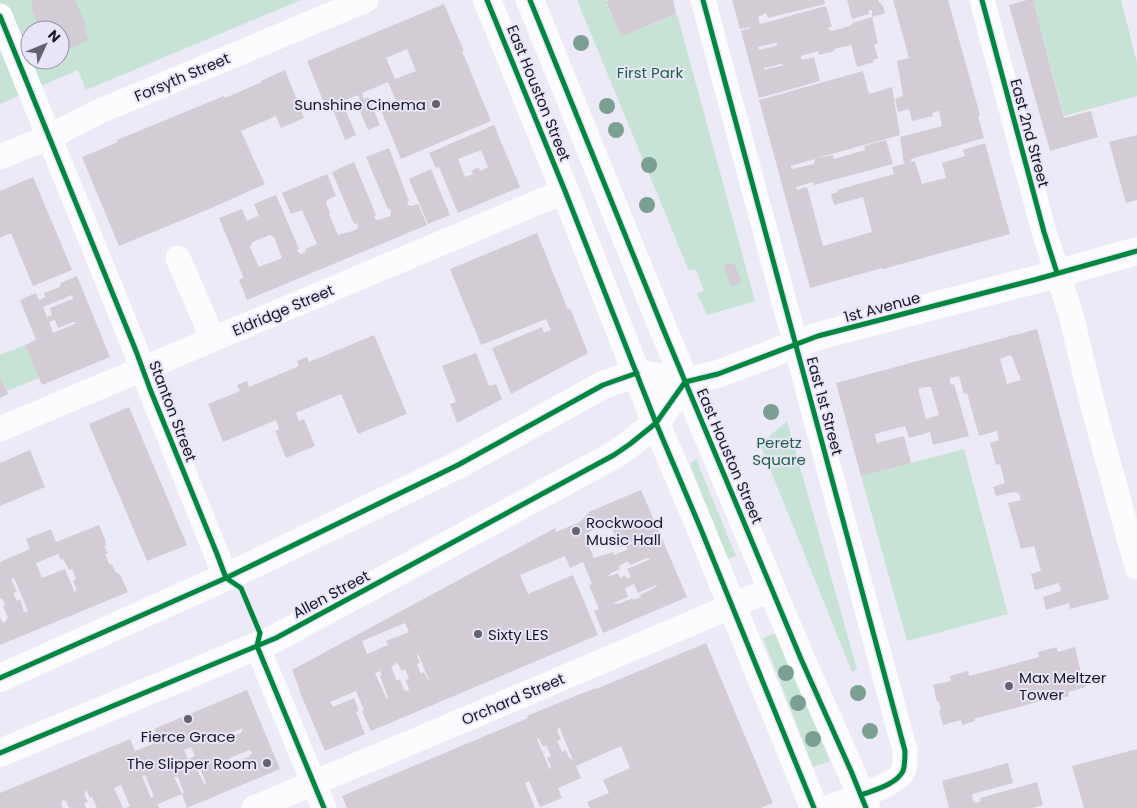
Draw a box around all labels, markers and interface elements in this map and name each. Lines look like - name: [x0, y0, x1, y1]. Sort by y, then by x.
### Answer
- north arrow: [20, 20, 70, 70]
- street label: East Houston Street: [502, 22, 576, 164]
- text: N: [44, 25, 65, 47]
- street label: Forsyth Street: [131, 47, 233, 107]
- park label: First Park: [617, 62, 683, 83]
- street label: East 2nd Street: [1005, 76, 1055, 190]
- place label: Sunshine Cinema: [294, 94, 426, 115]
- marker: Sunshine Cinema: [430, 98, 442, 110]
- street label: Eldridge Street: [229, 279, 337, 341]
- street label: 1st Avenue: [841, 287, 923, 327]
- street label: East 1st Street: [802, 354, 848, 458]
- street label: Stanton Street: [144, 357, 202, 465]
- street label: East Houston Street: [692, 385, 768, 527]
- park label: Peretz Square: [752, 432, 806, 470]
- place label: Rockwood Music Hall: [586, 512, 663, 550]
- marker: Rockwood Music Hall: [570, 525, 582, 537]
- street label: Allen Street: [289, 565, 373, 623]
- place label: Sixty LES: [488, 624, 549, 645]
- marker: Sixty LES: [472, 628, 484, 640]
- place label: Max Meltzer Tower: [1019, 667, 1107, 705]
- street label: Orchard Street: [458, 668, 568, 730]
- marker: Max Meltzer Tower: [1003, 680, 1015, 692]
- marker: Fierce Grace: [182, 713, 194, 725]
- place label: Fierce Grace: [141, 726, 235, 747]
- place label: The Slipper Room: [127, 753, 257, 774]
- marker: The Slipper Room: [261, 757, 273, 769]

